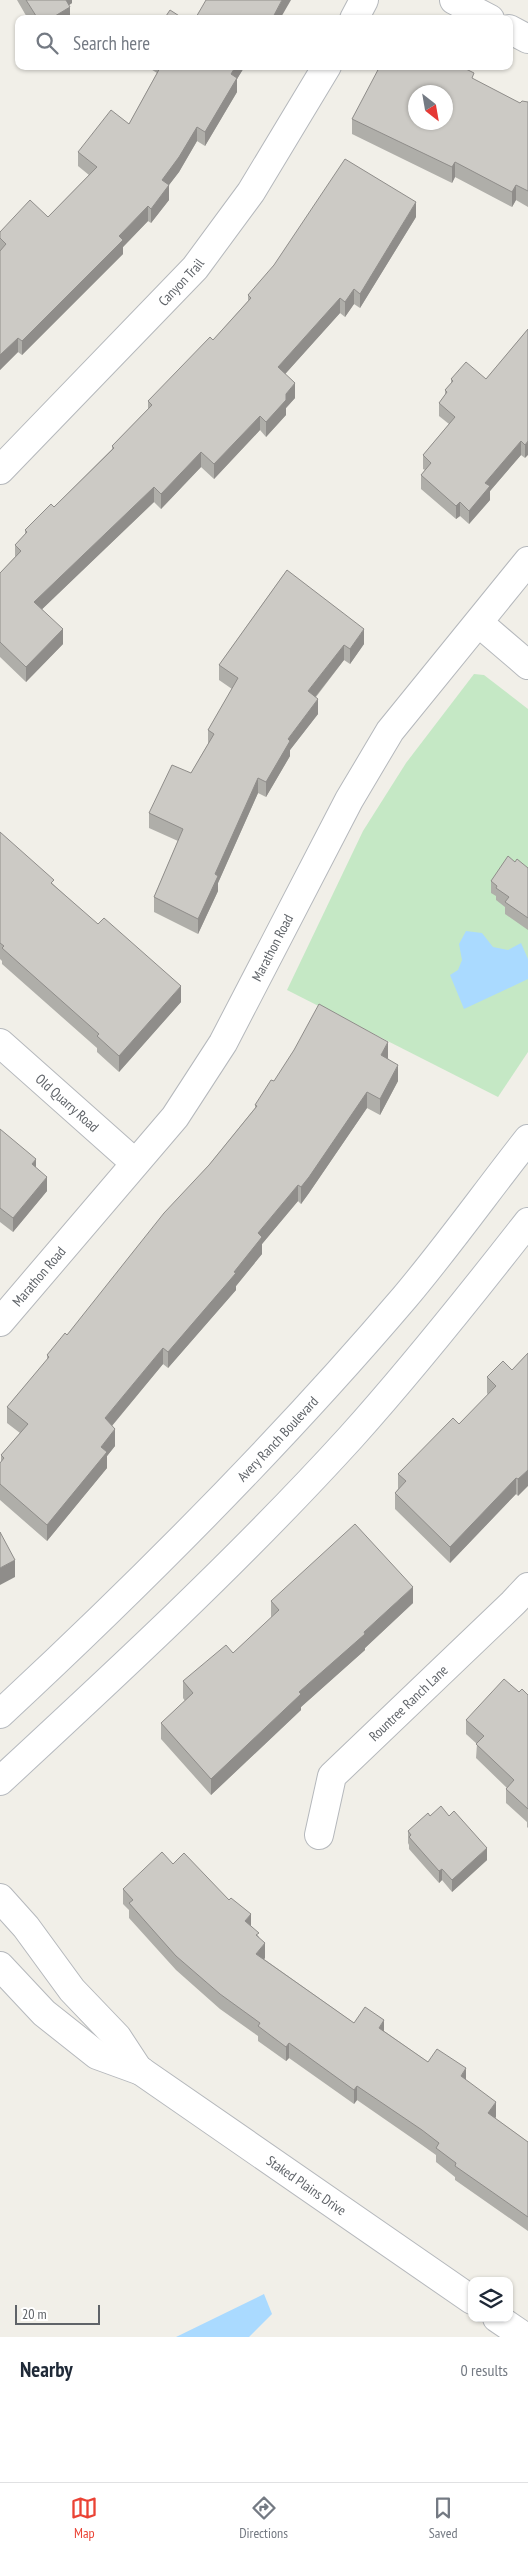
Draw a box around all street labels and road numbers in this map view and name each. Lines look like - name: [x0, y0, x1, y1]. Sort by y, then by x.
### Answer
- street label: Canyon Trail: [154, 254, 208, 310]
- street label: Marathon Road: [248, 911, 297, 984]
- street label: Old Quarry Road: [32, 1070, 103, 1136]
- street label: Marathon Road: [8, 1243, 70, 1310]
- street label: Avery Ranch Boulevard: [233, 1393, 322, 1485]
- street label: Rountree Ranch Lane: [365, 1661, 452, 1745]
- street label: Staked Plains Drive: [263, 2152, 350, 2219]

